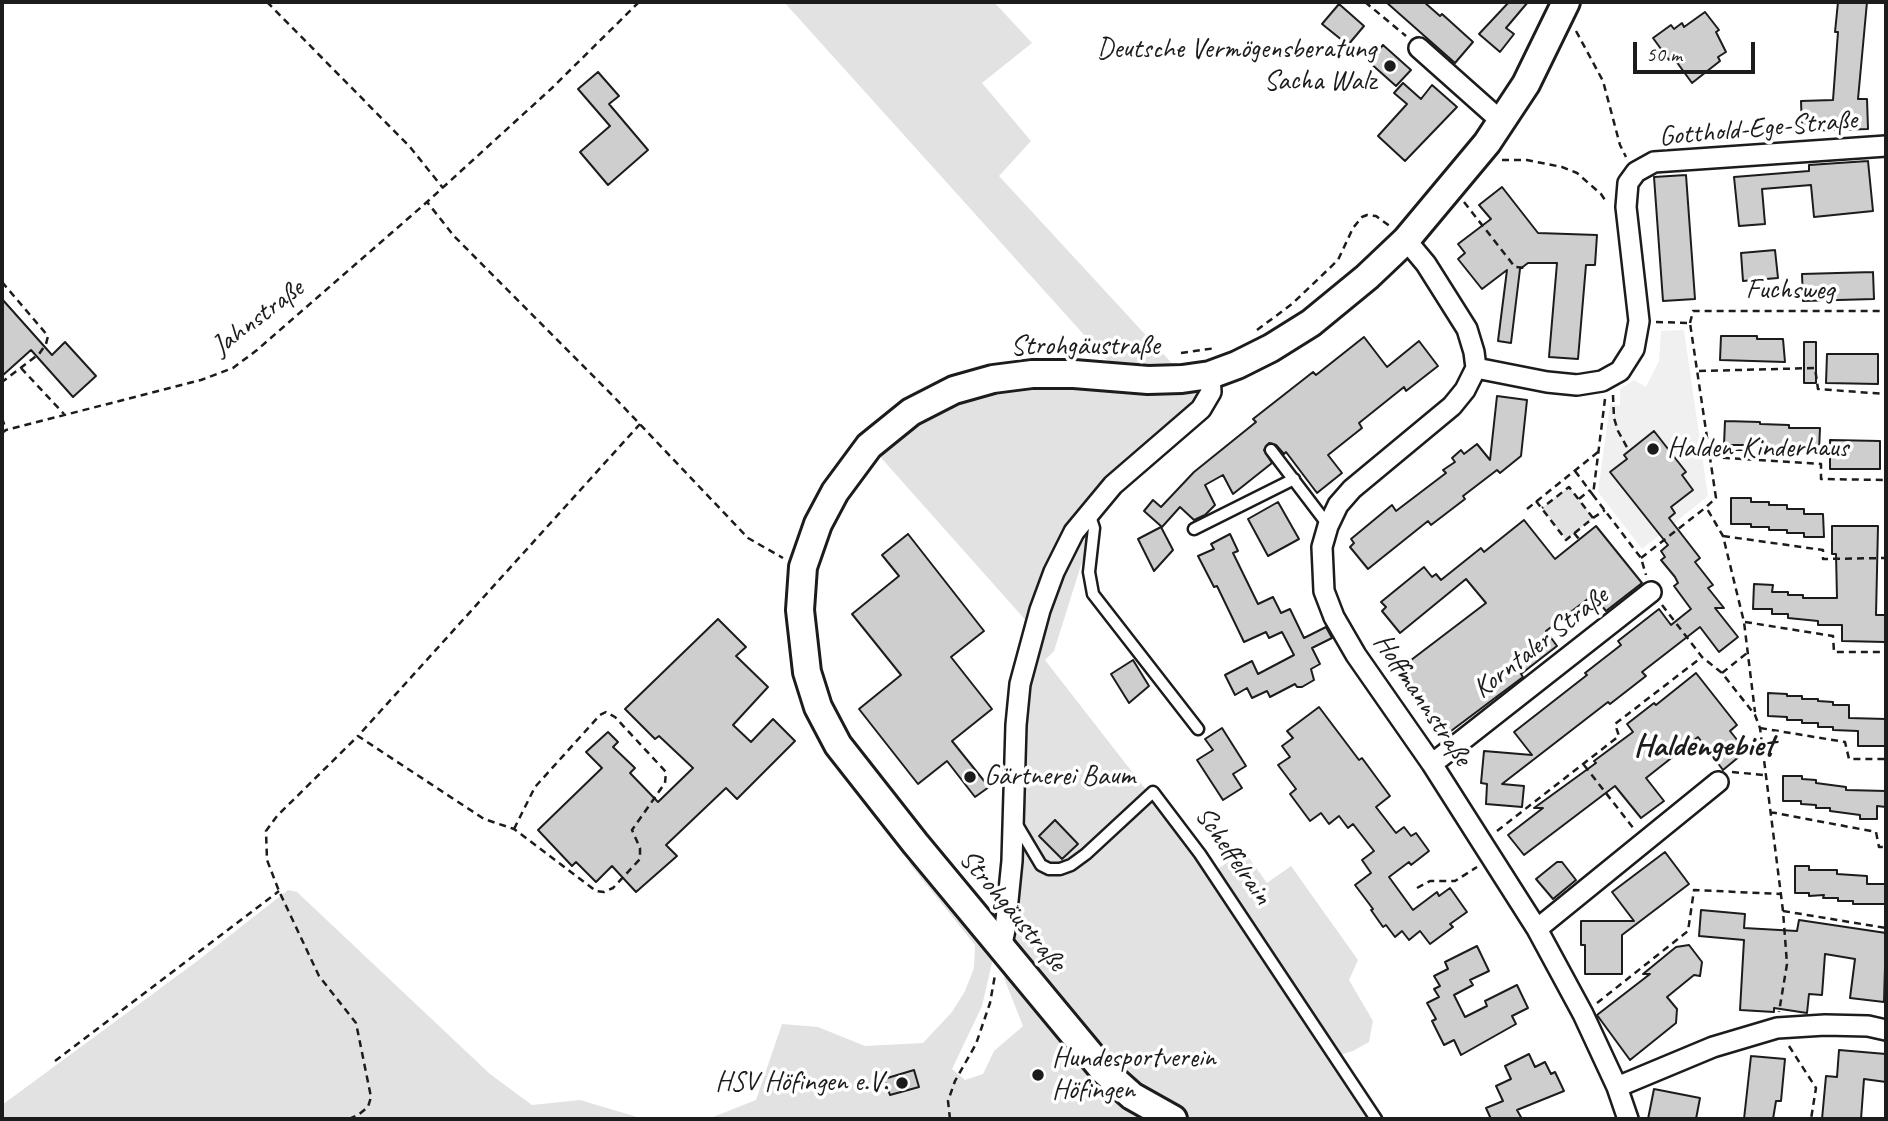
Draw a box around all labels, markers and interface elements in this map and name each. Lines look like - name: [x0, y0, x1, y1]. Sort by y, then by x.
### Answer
- scale bar: [1636, 28, 1758, 72]
- place label: Deutsche Vermögensberatung Sacha Walz: [1097, 33, 1376, 99]
- text: 50 m: [1646, 41, 1682, 67]
- marker: Deutsche Vermögensberatung Sacha Walz: [1382, 58, 1398, 74]
- street label: Gotthold-Ege-Straße: [1658, 104, 1858, 154]
- street label: Jahnstraße: [205, 273, 311, 363]
- street label: Fuchsweg: [1746, 274, 1834, 308]
- street label: Strohgäustraße: [1010, 330, 1160, 364]
- place label: Halden-Kinderhaus: [1667, 432, 1848, 466]
- marker: Halden-Kinderhaus: [1645, 441, 1661, 457]
- street label: Korntaler Straße: [1467, 580, 1615, 706]
- street label: Hoffmannstraße: [1365, 627, 1479, 773]
- district label: Haldengebiet: [1634, 728, 1774, 766]
- place label: Gärtnerei Baum: [984, 760, 1135, 794]
- marker: Gärtnerei Baum: [962, 769, 978, 785]
- street label: Scheffelrain: [1187, 800, 1279, 912]
- street label: Strohgäustraße: [951, 843, 1073, 979]
- place label: Hundesportverein Höfingen: [1052, 1042, 1216, 1108]
- place label: HSV Höfingen e.V.: [715, 1066, 888, 1100]
- marker: Hundesportverein Höfingen: [1030, 1067, 1046, 1083]
- marker: HSV Höfingen e.V.: [894, 1075, 910, 1091]

